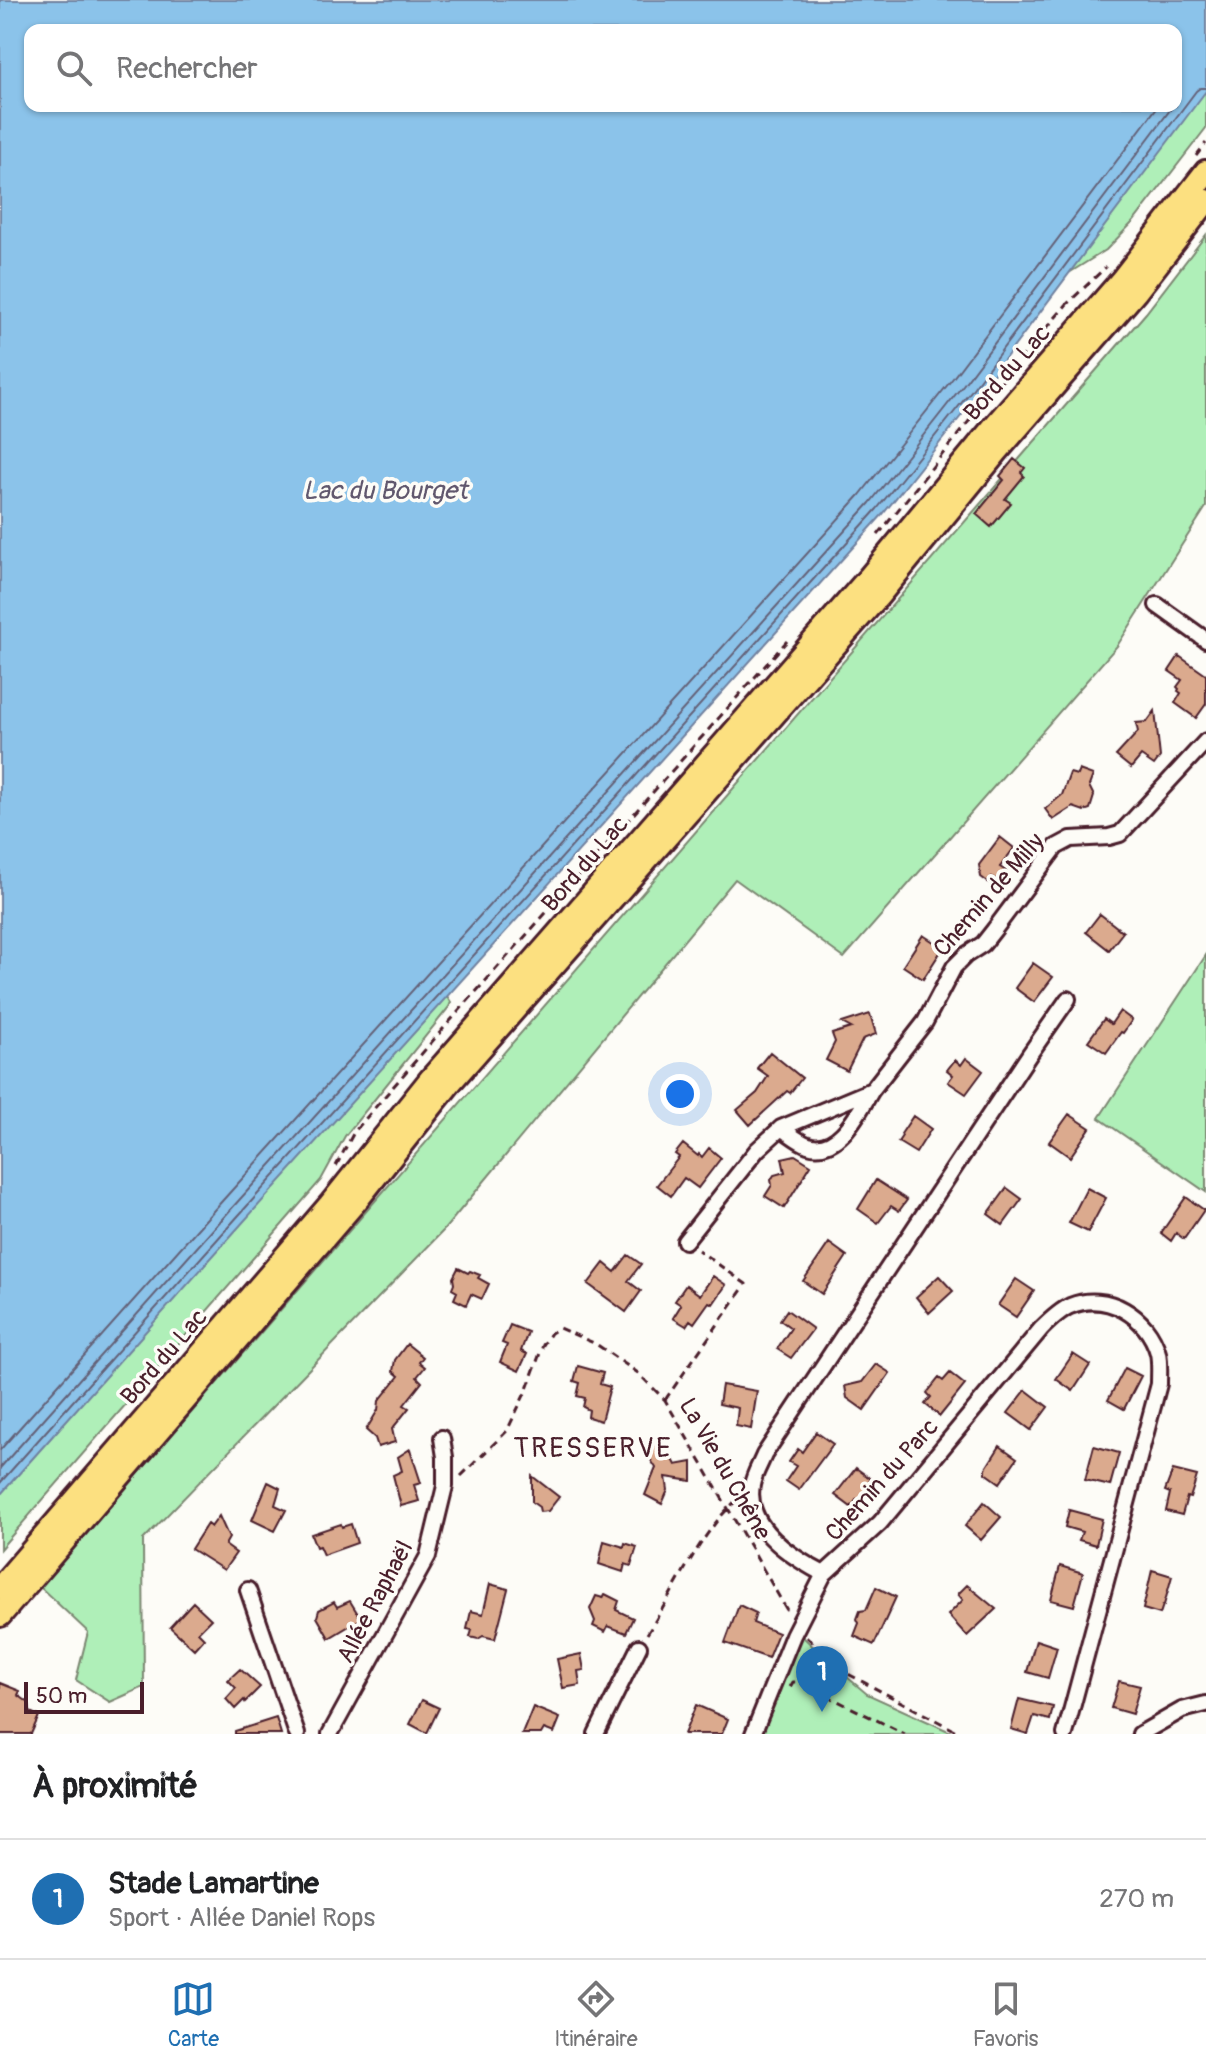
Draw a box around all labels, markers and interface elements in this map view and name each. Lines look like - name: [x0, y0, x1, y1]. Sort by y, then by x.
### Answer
- search box: [24, 24, 1182, 112]
- icon: search: [52, 46, 96, 90]
- text: Rechercher: [116, 50, 258, 87]
- street label: Bord du Lac: [958, 319, 1056, 427]
- water label: Lac du Bourget: [303, 475, 470, 507]
- street label: Bord du Lac: [536, 810, 634, 918]
- street label: Chemin de Milly: [928, 827, 1050, 963]
- your location: [660, 1074, 700, 1114]
- street label: Bord du Lac: [115, 1303, 213, 1411]
- street label: La Vie du Chêne: [673, 1393, 777, 1545]
- street label: Chemin du Parc: [819, 1413, 945, 1547]
- district label: TRESSERVE: [513, 1431, 673, 1466]
- street label: Allée Raphaël: [331, 1536, 419, 1668]
- pin: 1: [796, 1646, 848, 1712]
- scale bar: [24, 1678, 144, 1714]
- text: 50 m: [36, 1682, 87, 1710]
- text: À proximité: [32, 1765, 198, 1808]
- text: Stade Lamartine: [108, 1865, 319, 1902]
- text: 1: [53, 1883, 63, 1915]
- text: 270 m: [1099, 1883, 1174, 1915]
- text: Sport · Allée Daniel Rops: [108, 1902, 375, 1934]
- tab: Carte: [168, 1977, 219, 2053]
- tab: Itinéraire: [554, 1977, 638, 2053]
- tab: Favoris: [973, 1977, 1038, 2053]

